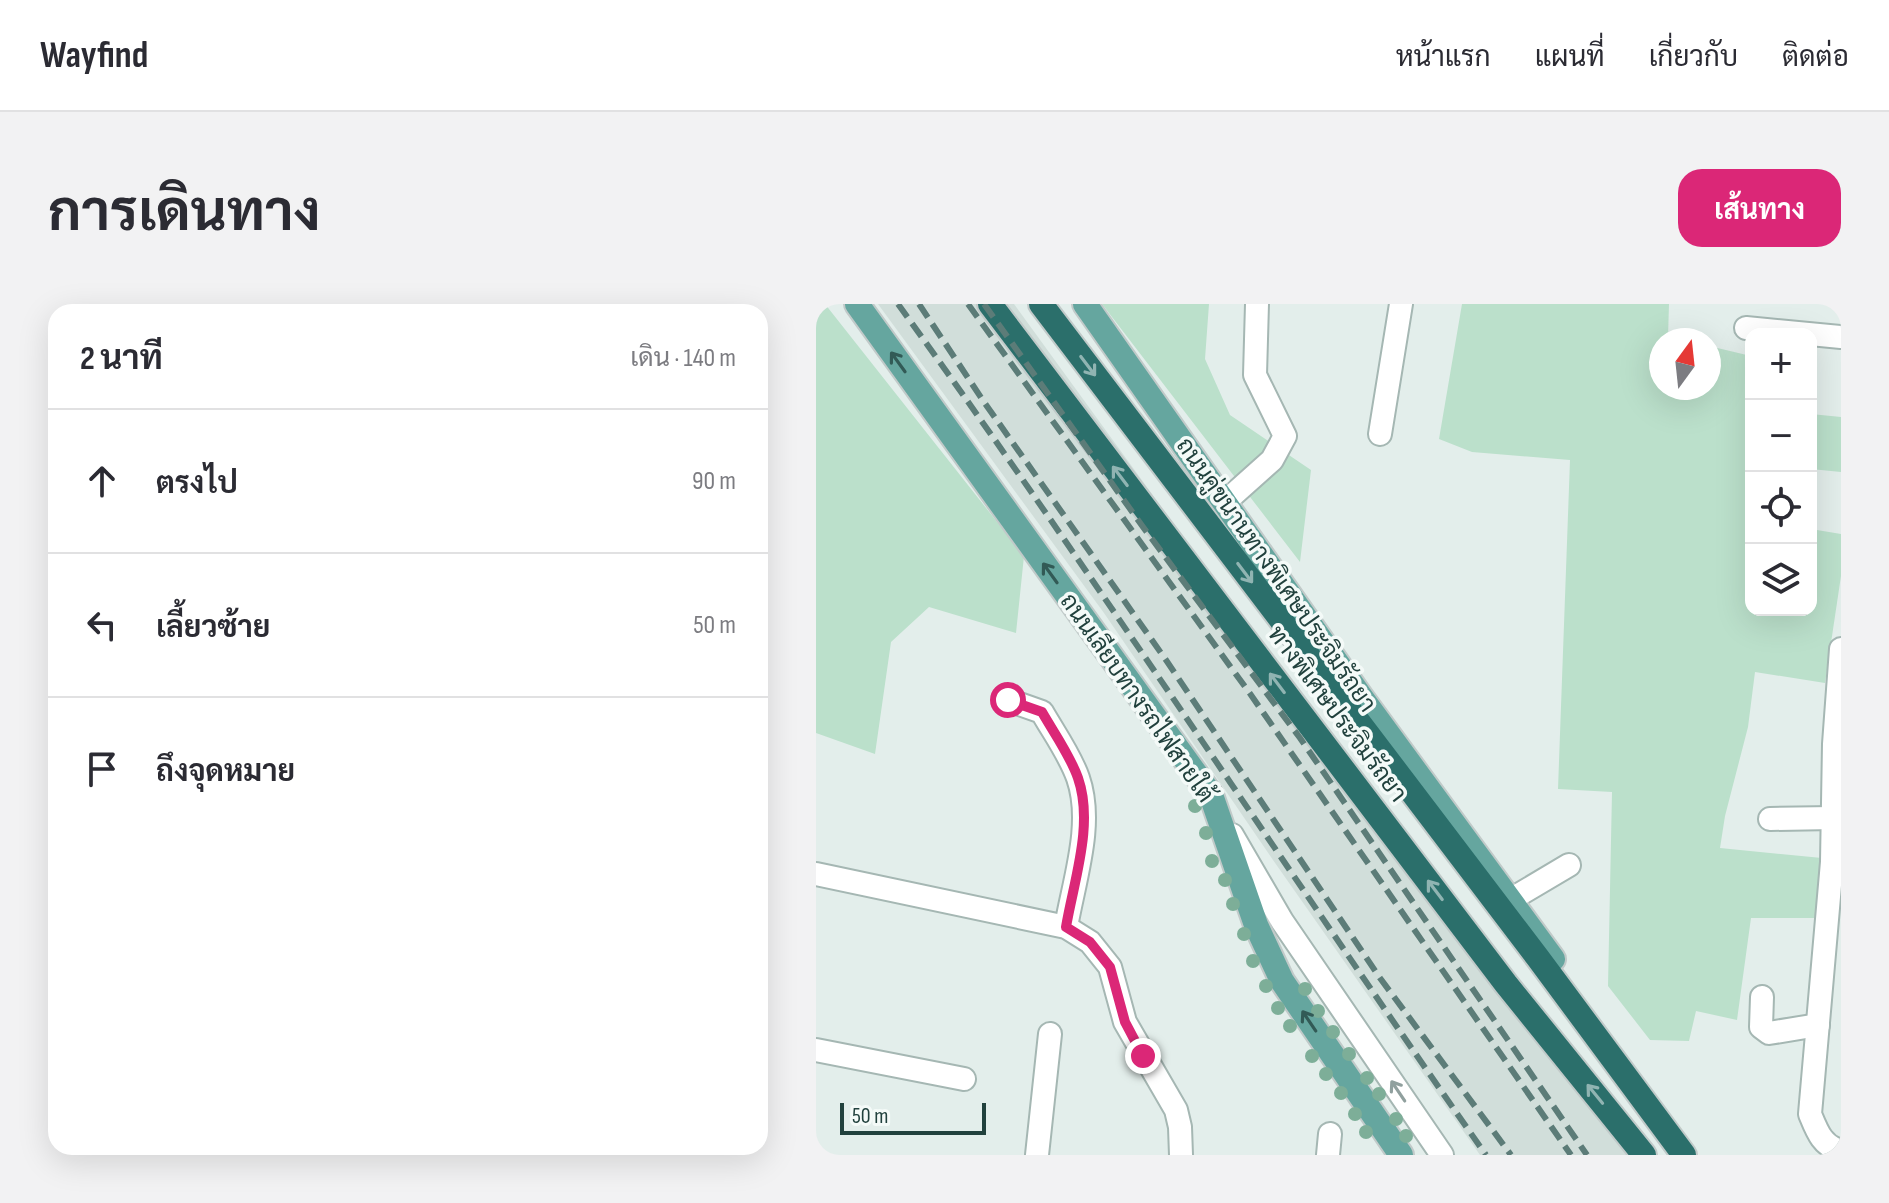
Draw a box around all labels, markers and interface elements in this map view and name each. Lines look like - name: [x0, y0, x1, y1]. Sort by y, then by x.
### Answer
- text: Wayfind: [40, 33, 148, 78]
- text: หน้าแรก: [1396, 41, 1491, 74]
- text: แผนที่: [1535, 41, 1605, 74]
- text: เกี่ยวกับ: [1649, 41, 1738, 74]
- text: ติดต่อ: [1782, 41, 1849, 74]
- button: เส้นทาง: [1678, 169, 1841, 247]
- text: การเดินทาง: [48, 180, 320, 247]
- north arrow: [1649, 328, 1721, 400]
- map controls: [1745, 328, 1817, 616]
- button: +: [1745, 328, 1817, 400]
- text: 2 นาที: [80, 338, 163, 379]
- text: เดิน · 140 m: [630, 343, 736, 374]
- one-way arrow: [890, 351, 907, 373]
- one-way arrow: [1080, 355, 1097, 376]
- button: −: [1745, 400, 1817, 472]
- street label: ถนนคู่ขนานทางพิเศษประจิมรัถยา: [1170, 432, 1382, 718]
- icon: ahead: [80, 459, 124, 503]
- one-way arrow: [1112, 465, 1128, 487]
- text: ตรงไป: [156, 466, 238, 502]
- text: 90 m: [692, 466, 736, 497]
- button: locate: [1745, 472, 1817, 544]
- button: layers: [1745, 544, 1817, 616]
- one-way arrow: [1237, 562, 1254, 583]
- one-way arrow: [1042, 563, 1059, 584]
- street label: ถนนเลียบทางรถไฟสายใต้: [1054, 587, 1222, 809]
- icon: left: [80, 603, 124, 647]
- text: เลี้ยวซ้าย: [156, 610, 270, 646]
- text: 50 m: [693, 610, 736, 641]
- street label: ทางพิเศษประจิมรัถยา: [1261, 620, 1413, 808]
- one-way arrow: [1269, 672, 1286, 694]
- route start: [990, 682, 1026, 718]
- icon: arrive: [80, 747, 124, 791]
- text: ถึงจุดหมาย: [156, 754, 295, 790]
- one-way arrow: [1426, 879, 1443, 901]
- one-way arrow: [1301, 1011, 1317, 1033]
- route end: [1125, 1038, 1161, 1074]
- one-way arrow: [1390, 1080, 1406, 1102]
- one-way arrow: [1586, 1084, 1604, 1105]
- scale bar: [840, 1099, 986, 1135]
- text: 50 m: [852, 1103, 888, 1130]

